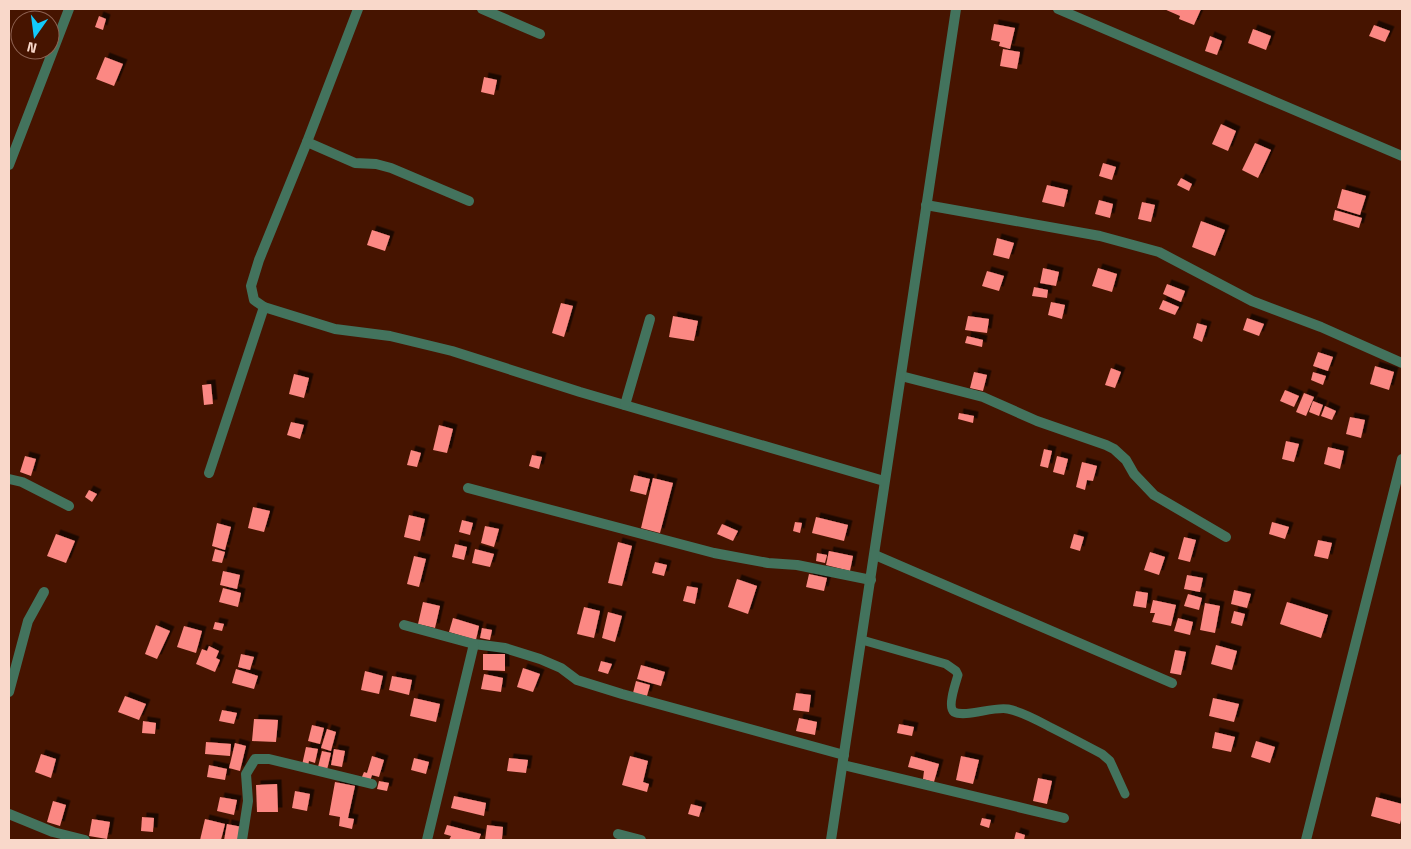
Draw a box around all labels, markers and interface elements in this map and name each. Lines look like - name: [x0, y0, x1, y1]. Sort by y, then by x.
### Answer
- north arrow: [10, 10, 60, 60]
- text: N: [24, 37, 39, 59]

